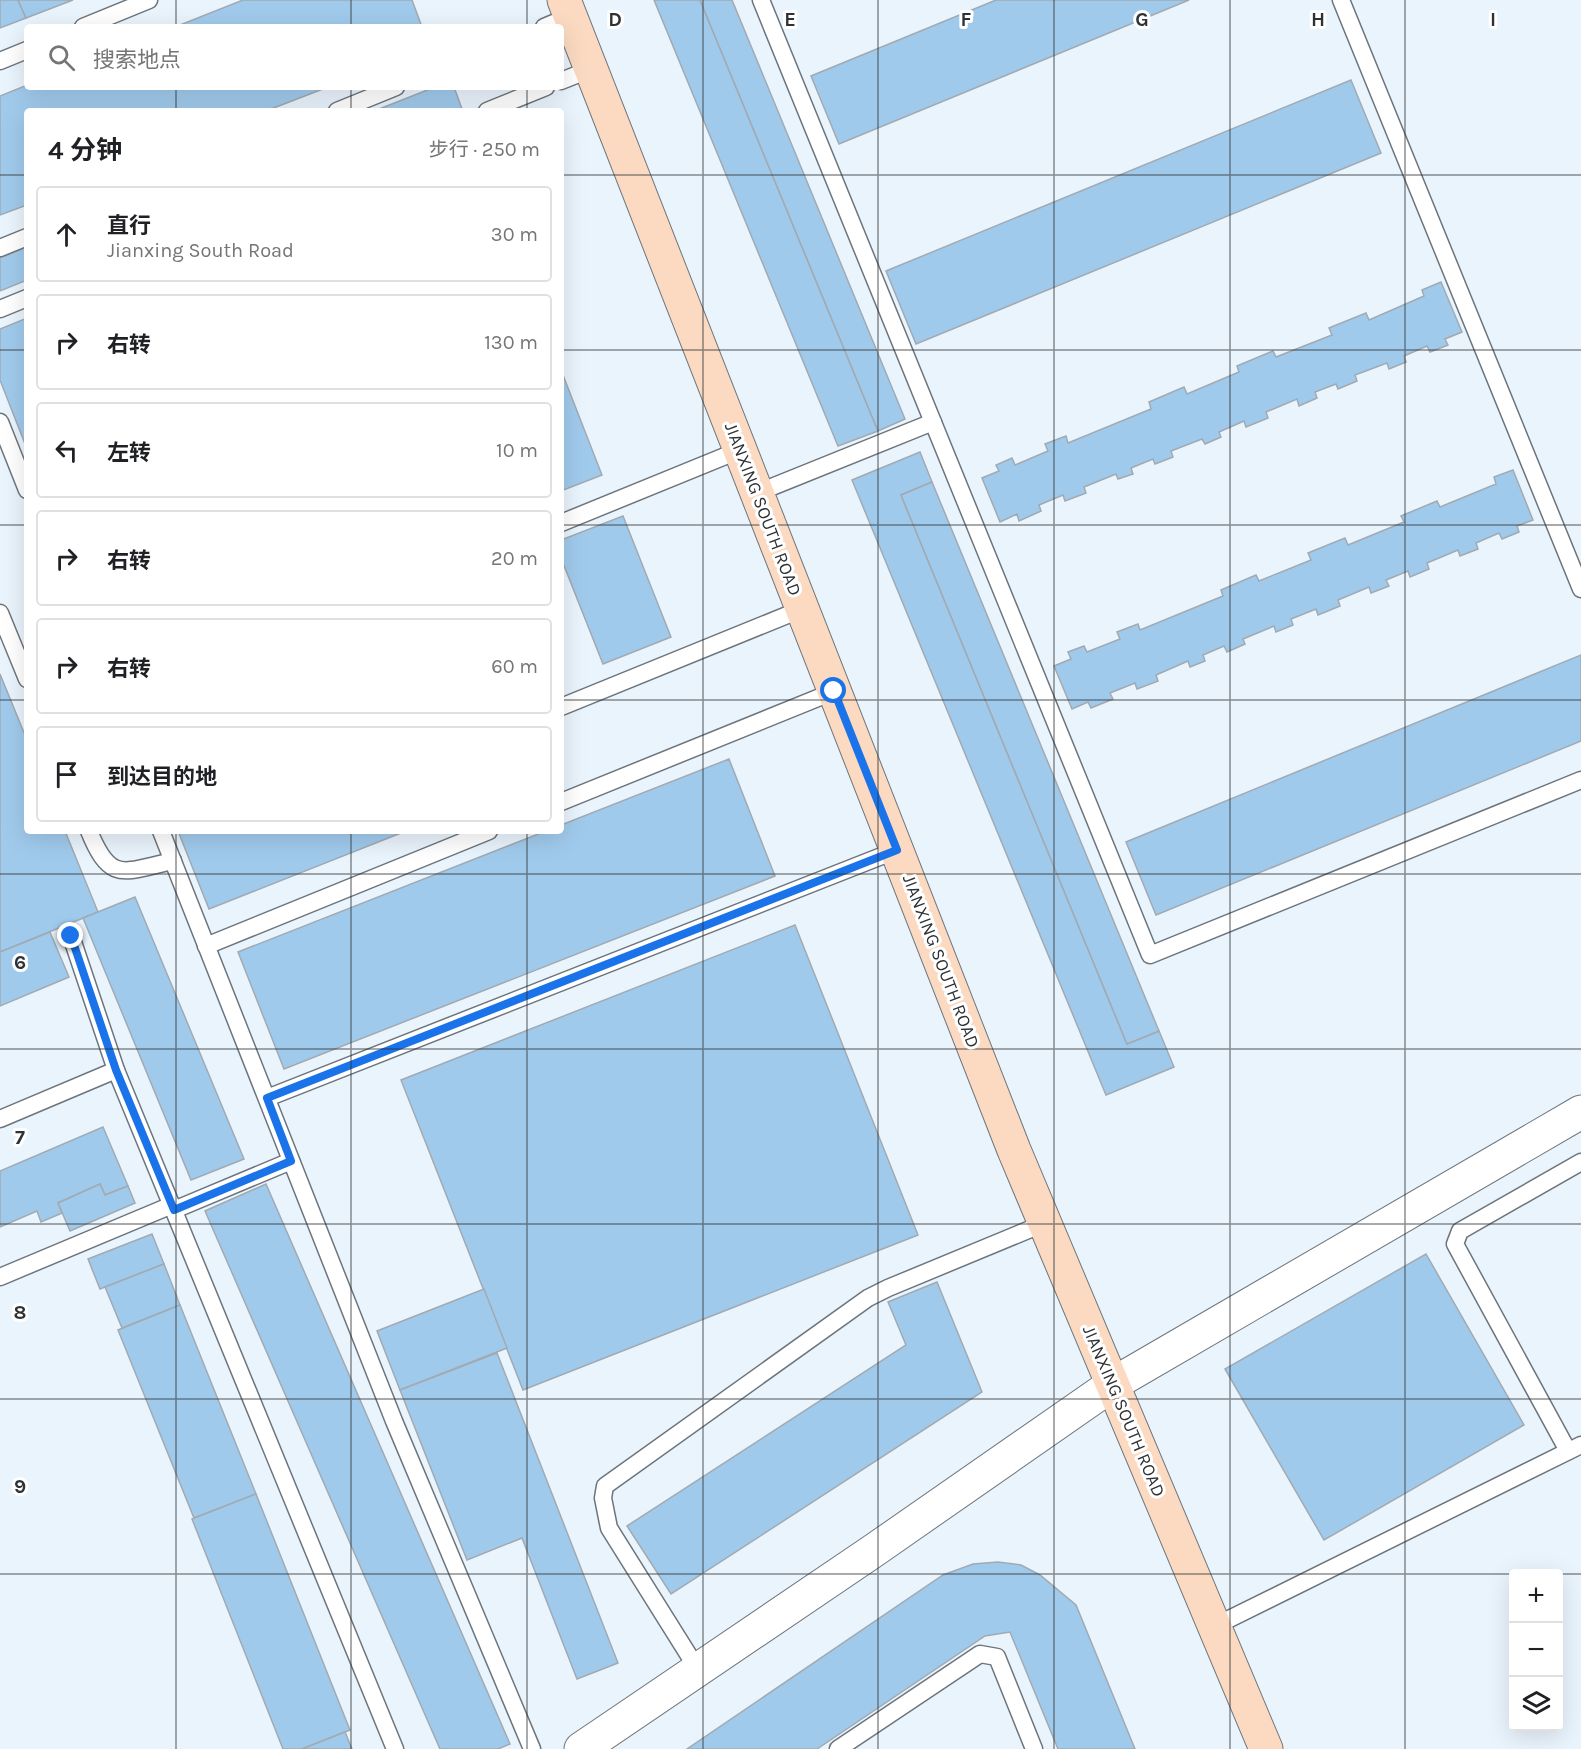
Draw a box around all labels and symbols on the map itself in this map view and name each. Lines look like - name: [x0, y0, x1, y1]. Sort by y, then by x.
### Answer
- text: D: [608, 8, 622, 31]
- text: E: [784, 8, 796, 31]
- text: F: [961, 8, 972, 31]
- text: G: [1135, 8, 1149, 31]
- text: H: [1311, 8, 1325, 31]
- text: I: [1490, 8, 1496, 31]
- street label: JIANXING SOUTH ROAD: [720, 419, 806, 599]
- route start: [820, 677, 846, 703]
- street label: JIANXING SOUTH ROAD: [898, 871, 984, 1051]
- route end: [57, 922, 83, 948]
- text: 6: [14, 951, 26, 974]
- text: 7: [15, 1126, 25, 1149]
- text: 8: [14, 1301, 26, 1324]
- street label: JIANXING SOUTH ROAD: [1078, 1322, 1170, 1500]
- text: 9: [14, 1475, 26, 1498]

